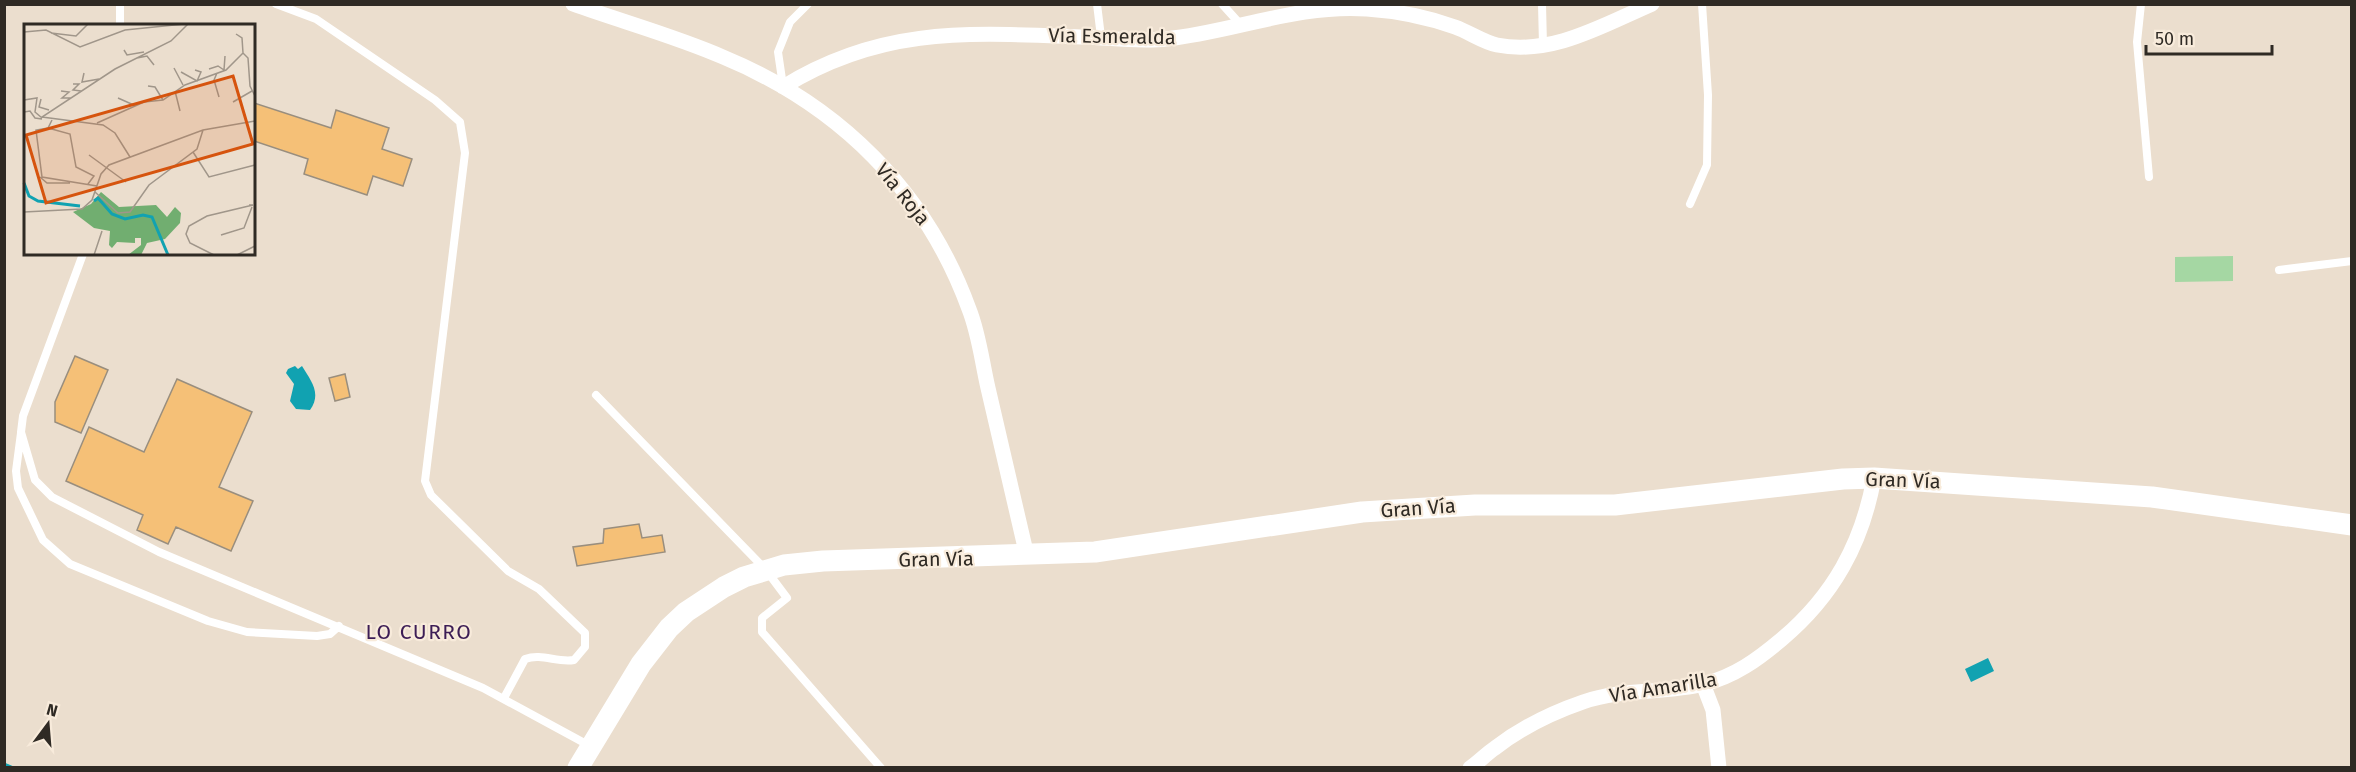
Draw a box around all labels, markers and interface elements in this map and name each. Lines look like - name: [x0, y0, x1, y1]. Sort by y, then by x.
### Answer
- scale bar: [2146, 18, 2272, 56]
- street label: Vía Esmeralda: [1048, 23, 1176, 49]
- inset map: [24, 24, 255, 255]
- text: 50 m: [2155, 28, 2194, 50]
- street label: Vía Roja: [871, 158, 935, 230]
- street label: Gran Vía: [1865, 467, 1941, 493]
- street label: Gran Vía: [1380, 493, 1456, 523]
- street label: Gran Vía: [898, 546, 974, 572]
- district label: LO CURRO: [366, 619, 472, 645]
- street label: Vía Amarilla: [1608, 667, 1718, 707]
- north arrow: [18, 694, 78, 754]
- text: N: [44, 699, 60, 721]

